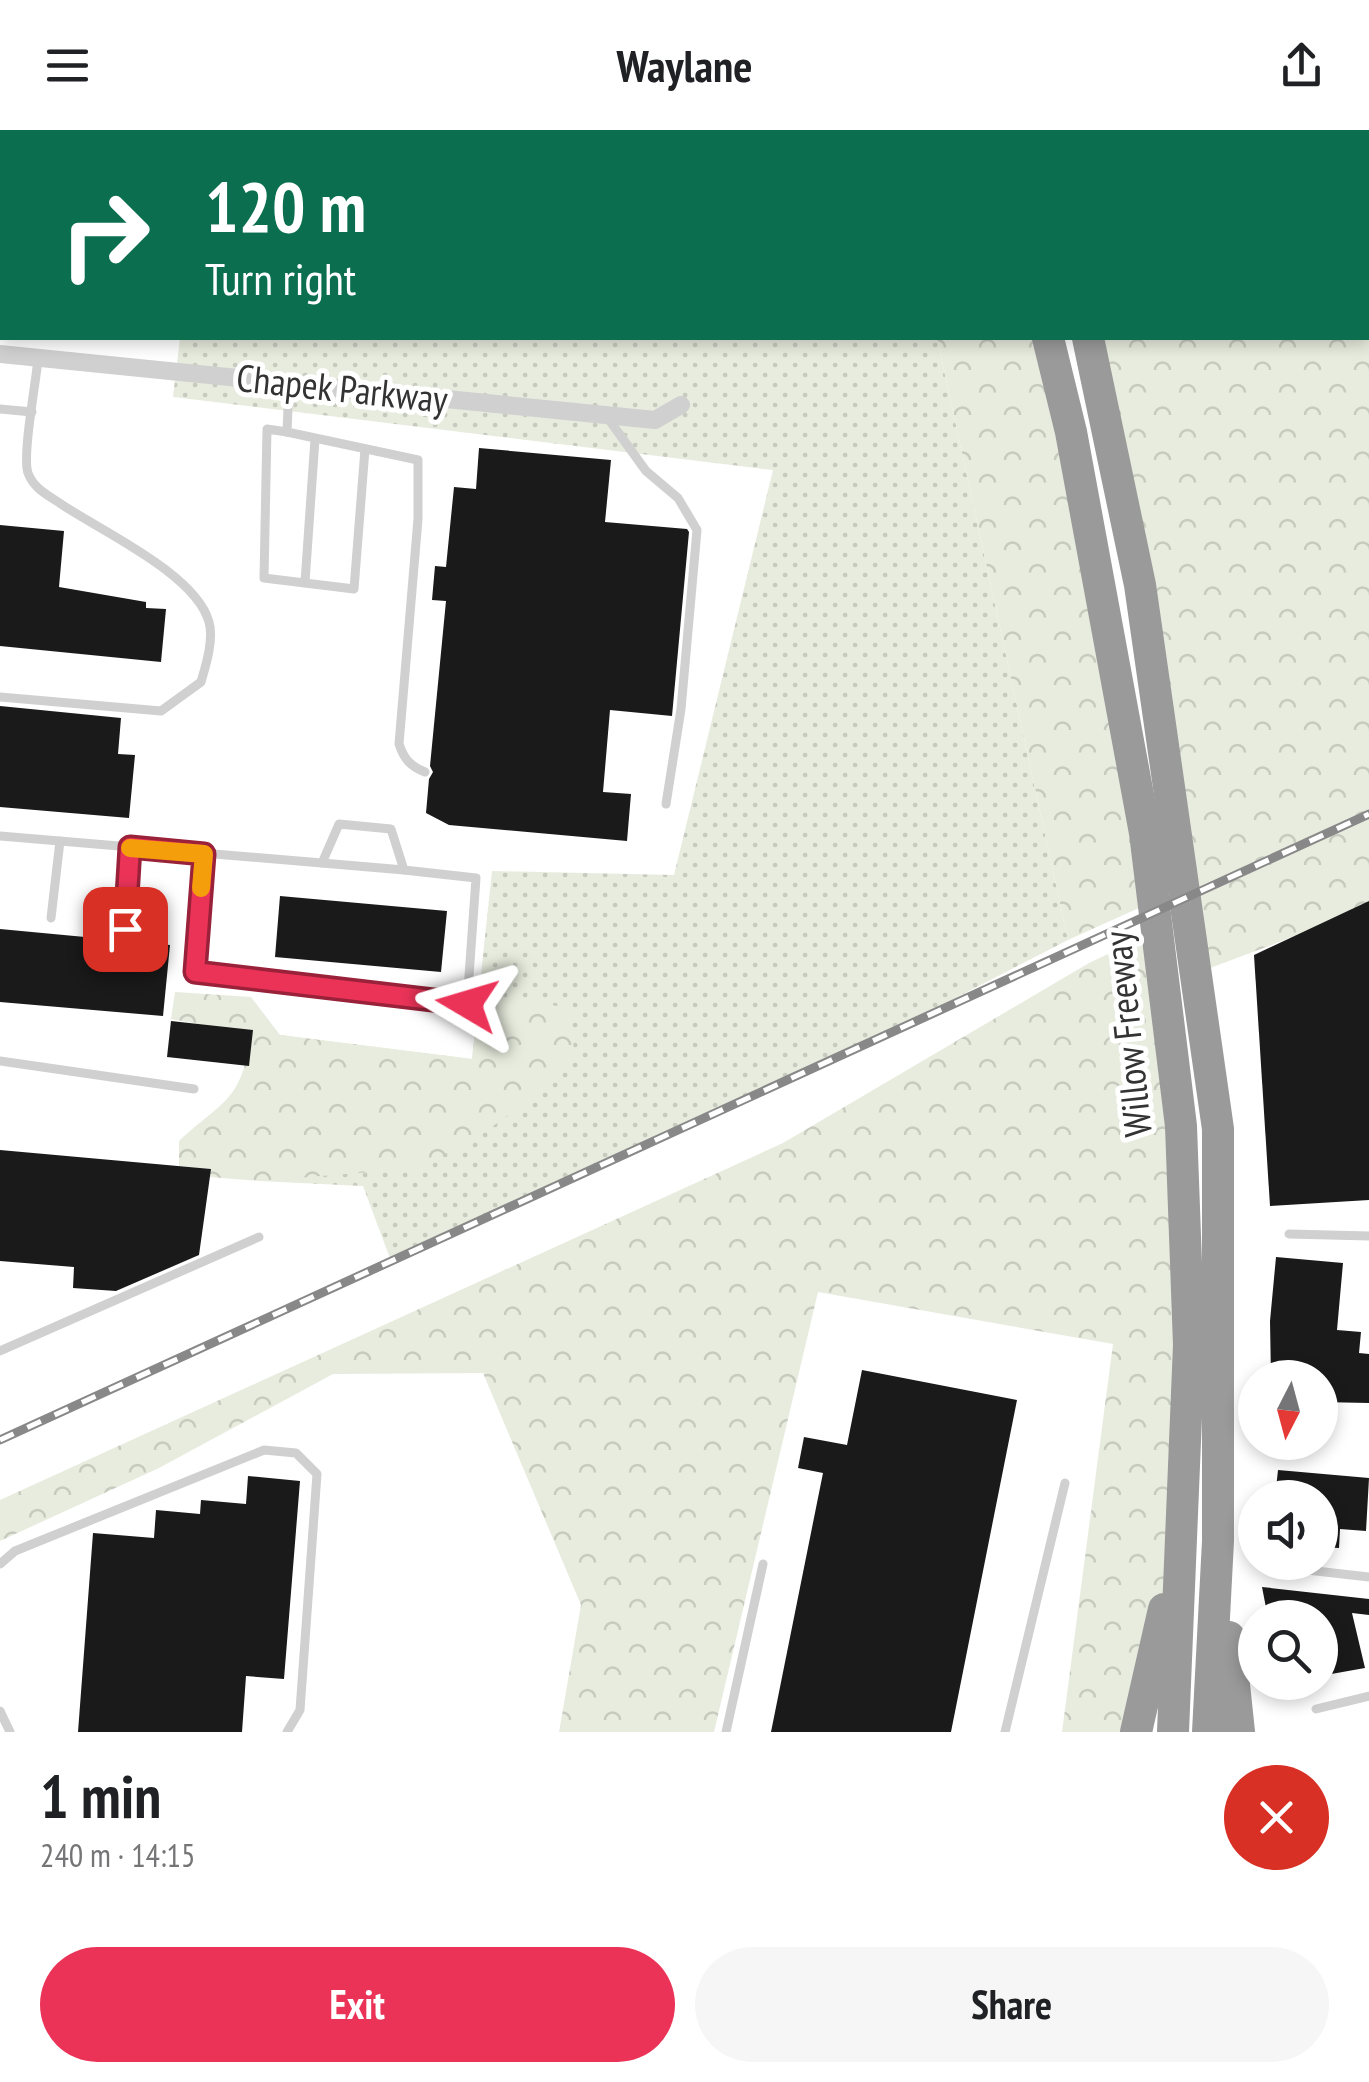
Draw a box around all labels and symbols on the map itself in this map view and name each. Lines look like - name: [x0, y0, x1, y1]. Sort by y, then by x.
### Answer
- street label: Chapek Parkway: [234, 352, 451, 423]
- pin: [83, 887, 168, 972]
- street label: Willow Freeway: [1091, 928, 1162, 1139]
- position arrow: [415, 952, 519, 1056]
- north arrow: [1238, 1360, 1338, 1460]

